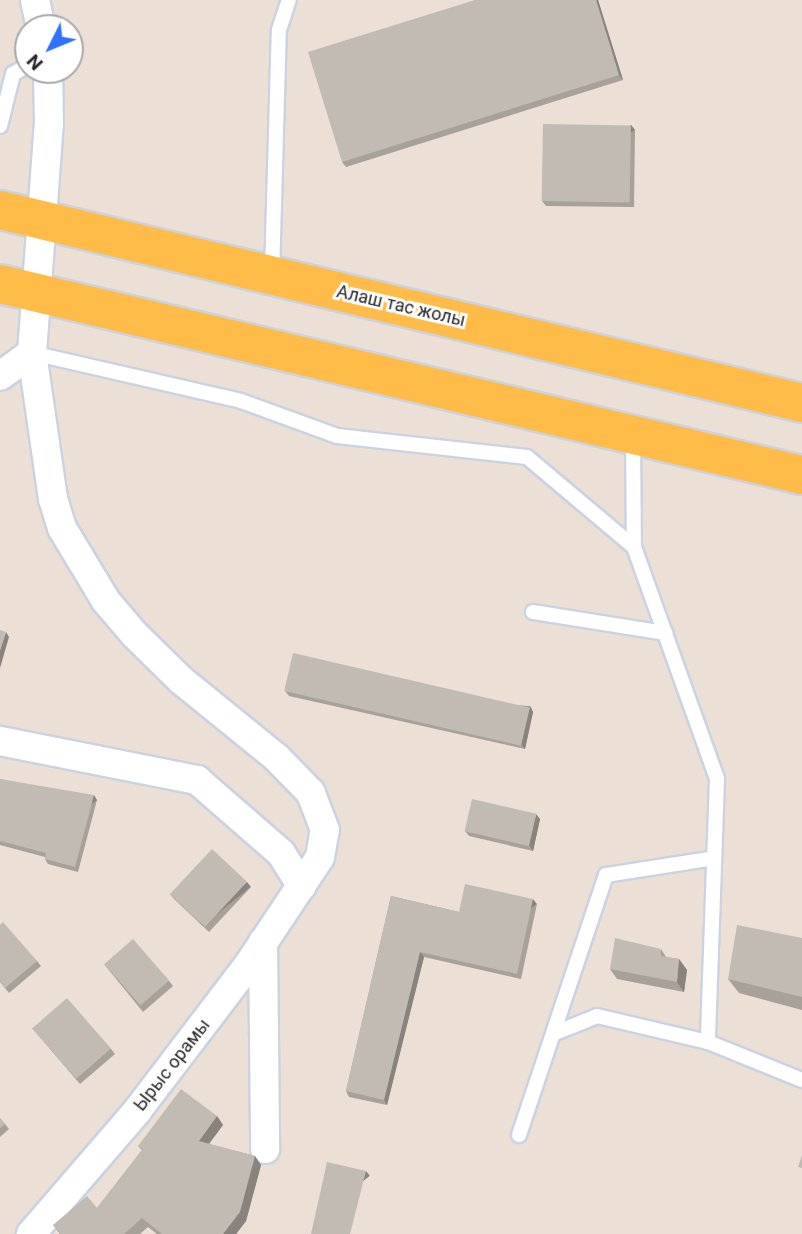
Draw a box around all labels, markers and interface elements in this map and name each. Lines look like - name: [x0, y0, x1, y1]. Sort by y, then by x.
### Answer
- north arrow: [14, 14, 84, 84]
- text: N: [22, 50, 48, 75]
- street label: Алаш тас жолы: [335, 281, 467, 331]
- street label: Ырыс орамы: [129, 1015, 215, 1115]

